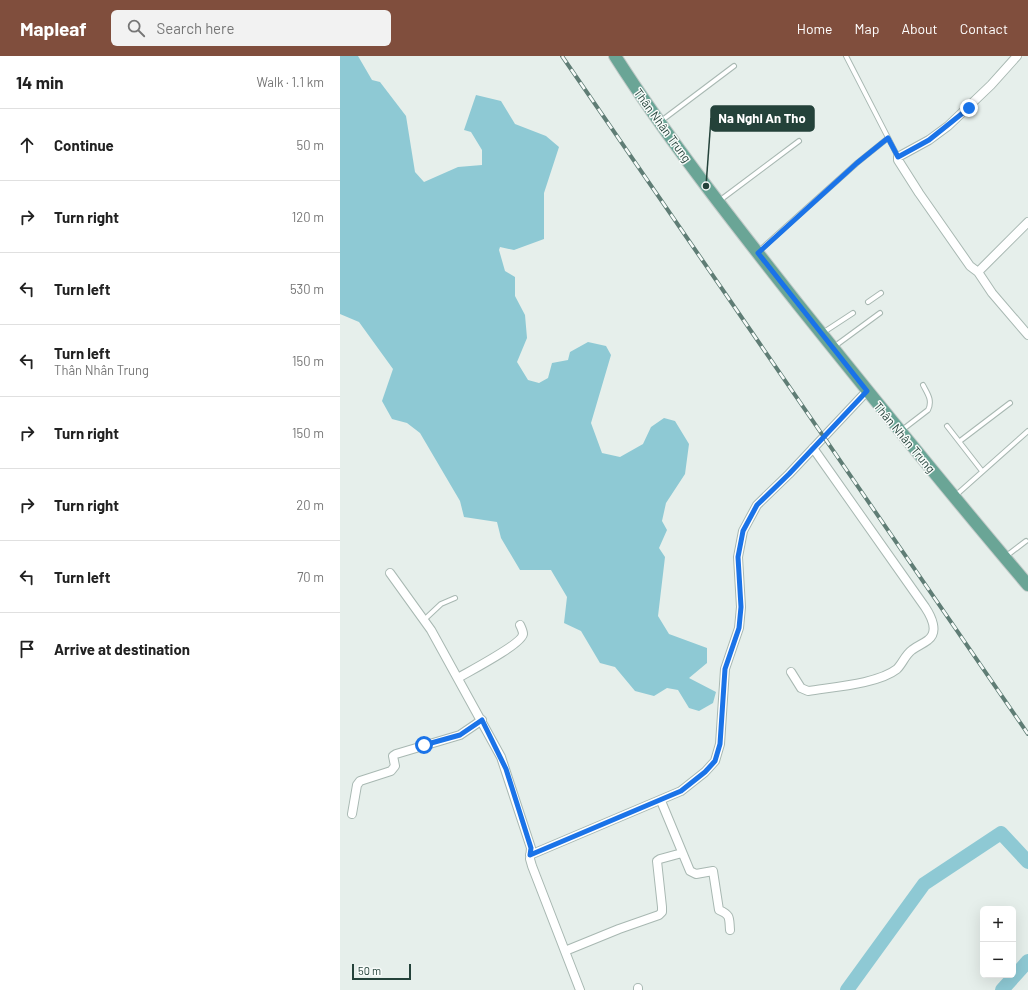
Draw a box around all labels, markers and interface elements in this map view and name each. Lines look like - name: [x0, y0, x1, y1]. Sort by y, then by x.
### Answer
- search box: [111, 10, 391, 46]
- text: Mapleaf: [20, 17, 87, 40]
- icon: search: [125, 17, 147, 39]
- text: Search here: [157, 19, 235, 37]
- text: Home: [797, 20, 833, 37]
- text: Map: [855, 20, 879, 37]
- text: About: [901, 20, 938, 37]
- text: Contact: [960, 20, 1008, 37]
- text: 14 min: [16, 72, 64, 92]
- text: Walk · 1.1 km: [257, 74, 324, 90]
- street label: Thân Nhân Trung: [632, 85, 694, 165]
- route end: [960, 99, 978, 117]
- callout: Na Nghi An Tho: [711, 106, 814, 131]
- text: Na Nghi An Tho: [718, 110, 806, 126]
- icon: ahead: [16, 134, 38, 156]
- text: Continue: [54, 136, 114, 154]
- text: 50 m: [297, 137, 324, 153]
- icon: right: [16, 206, 38, 228]
- text: Turn right: [54, 208, 119, 226]
- text: 120 m: [292, 209, 324, 225]
- icon: left: [16, 278, 38, 300]
- text: Turn left: [54, 280, 110, 298]
- text: 530 m: [290, 281, 324, 297]
- text: Turn left: [54, 344, 110, 362]
- icon: left: [16, 350, 38, 372]
- text: 150 m: [292, 353, 324, 369]
- text: Thân Nhân Trung: [54, 362, 149, 378]
- street label: Thân Nhân Trung: [871, 399, 939, 475]
- icon: right: [16, 422, 38, 444]
- text: Turn right: [54, 424, 119, 442]
- text: 150 m: [292, 425, 324, 441]
- icon: right: [16, 494, 38, 516]
- text: Turn right: [54, 496, 119, 514]
- text: 20 m: [296, 497, 324, 513]
- icon: left: [16, 566, 38, 588]
- text: Turn left: [54, 568, 110, 586]
- text: 70 m: [297, 569, 324, 585]
- icon: arrive: [16, 638, 38, 660]
- text: Arrive at destination: [54, 640, 190, 658]
- route start: [415, 736, 433, 754]
- map controls: [980, 906, 1016, 978]
- button: +: [980, 906, 1016, 942]
- button: −: [980, 942, 1016, 978]
- scale bar: [352, 962, 411, 981]
- text: 50 m: [358, 964, 381, 977]

